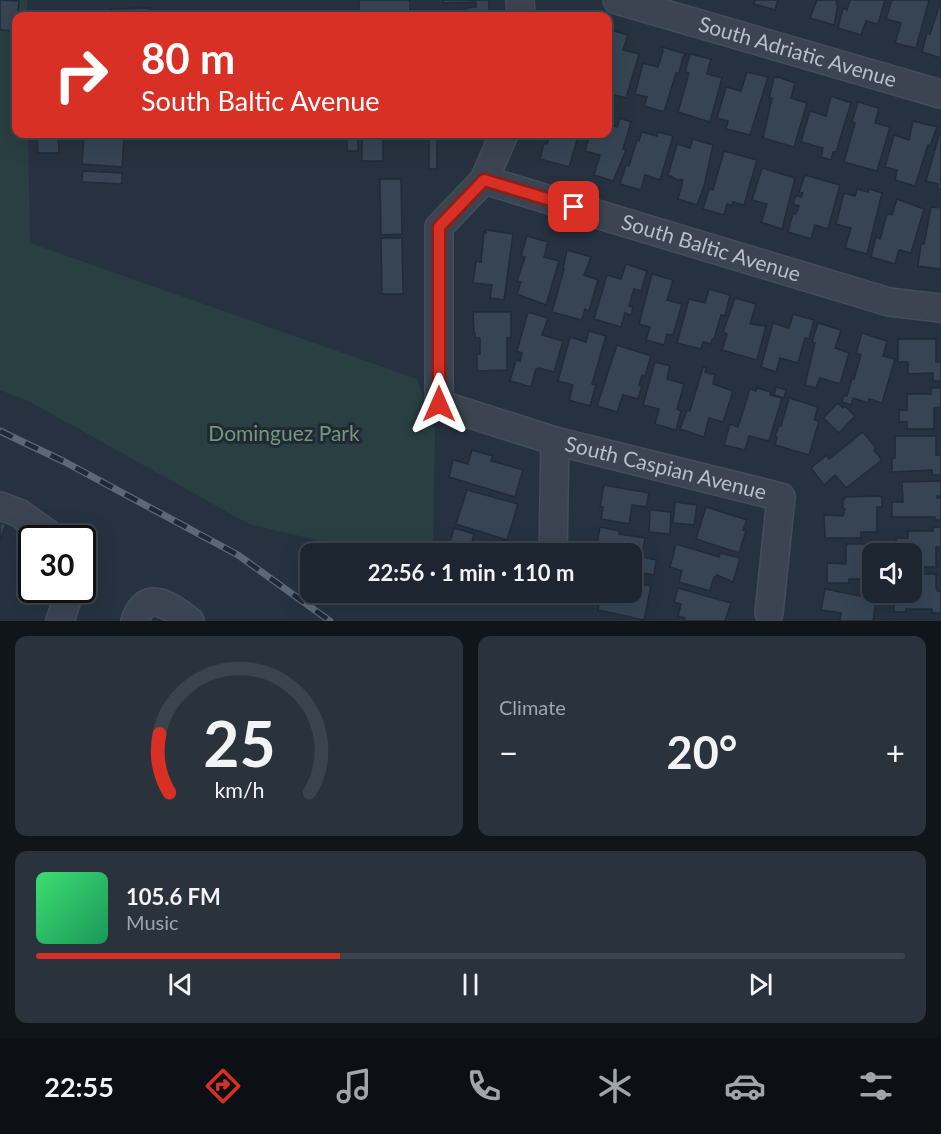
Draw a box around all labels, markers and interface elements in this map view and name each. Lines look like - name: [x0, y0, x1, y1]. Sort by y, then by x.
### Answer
- street label: South Adriatic Avenue: [696, 10, 900, 91]
- text: 80 m: [141, 33, 235, 83]
- icon: right: [42, 36, 120, 114]
- text: South Baltic Avenue: [141, 84, 380, 117]
- pin: [548, 181, 599, 232]
- icon: arrive: [557, 190, 590, 223]
- street label: South Baltic Avenue: [619, 208, 804, 286]
- position arrow: [407, 372, 471, 436]
- park label: Dominguez Park: [208, 420, 360, 445]
- street label: South Caspian Avenue: [563, 430, 769, 504]
- speed limit sign: 30: [18, 525, 96, 603]
- map controls: [862, 543, 922, 603]
- button: sound: [862, 543, 922, 603]
- text: 22:56 · 1 min · 110 m: [368, 559, 574, 586]
- text: Climate: [499, 695, 566, 719]
- text: 25: [203, 705, 275, 780]
- text: 20°: [667, 725, 737, 779]
- text: −: [499, 732, 518, 772]
- text: +: [886, 732, 905, 772]
- text: km/h: [214, 777, 264, 803]
- text: 105.6 FM: [126, 883, 221, 910]
- text: Music: [126, 910, 179, 934]
- icon: previous: [164, 968, 197, 1001]
- icon: pause: [454, 968, 487, 1001]
- icon: next: [744, 968, 777, 1001]
- icon: directions: [202, 1065, 244, 1107]
- icon: music: [333, 1065, 375, 1107]
- icon: phone: [463, 1065, 505, 1107]
- icon: climate: [594, 1065, 636, 1107]
- icon: car: [724, 1065, 766, 1107]
- icon: filters: [855, 1065, 897, 1107]
- text: 22:55: [44, 1070, 114, 1103]

